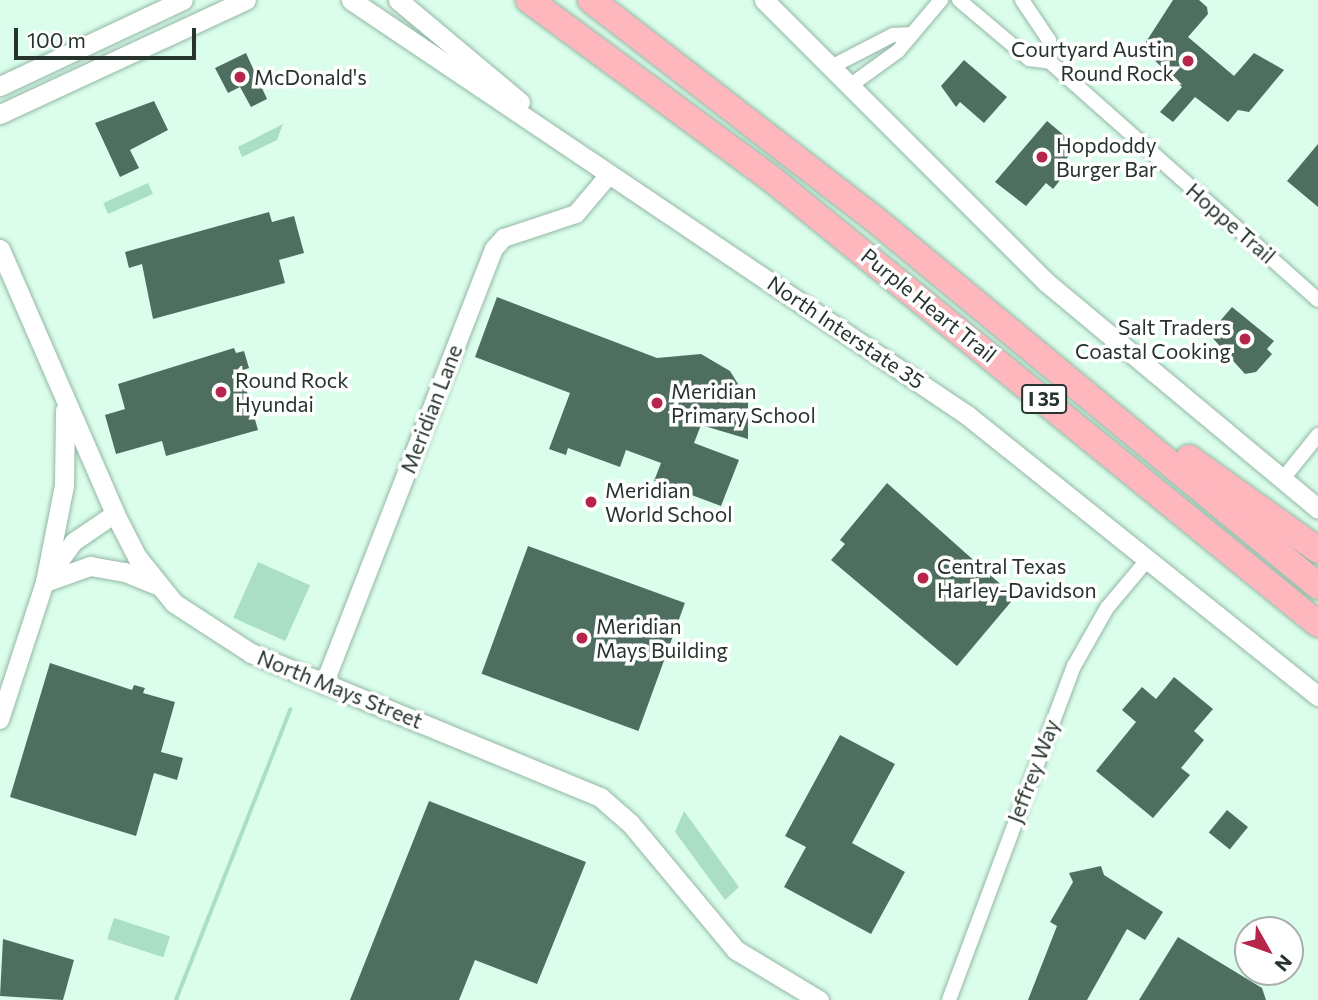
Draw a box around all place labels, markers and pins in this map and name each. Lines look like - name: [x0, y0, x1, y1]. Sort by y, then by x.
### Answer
- place label: Courtyard Austin Round Rock: [1011, 36, 1174, 86]
- marker: Courtyard Austin Round Rock: [1180, 53, 1196, 69]
- place label: McDonald's: [254, 64, 367, 90]
- marker: McDonald's: [232, 69, 248, 85]
- place label: Hopdoddy Burger Bar: [1056, 132, 1157, 182]
- marker: Hopdoddy Burger Bar: [1034, 149, 1050, 165]
- place label: Salt Traders Coastal Cooking: [1075, 314, 1231, 364]
- marker: Salt Traders Coastal Cooking: [1237, 331, 1253, 347]
- place label: Round Rock Hyundai: [235, 367, 349, 417]
- place label: Meridian Primary School: [671, 378, 816, 428]
- marker: Round Rock Hyundai: [213, 384, 229, 400]
- marker: Meridian Primary School: [649, 395, 665, 411]
- place label: Meridian World School: [605, 477, 733, 527]
- marker: Meridian World School: [583, 494, 599, 510]
- place label: Central Texas Harley-Davidson: [937, 553, 1097, 603]
- marker: Central Texas Harley-Davidson: [915, 570, 931, 586]
- place label: Meridian Mays Building: [596, 613, 728, 663]
- marker: Meridian Mays Building: [574, 630, 590, 646]

